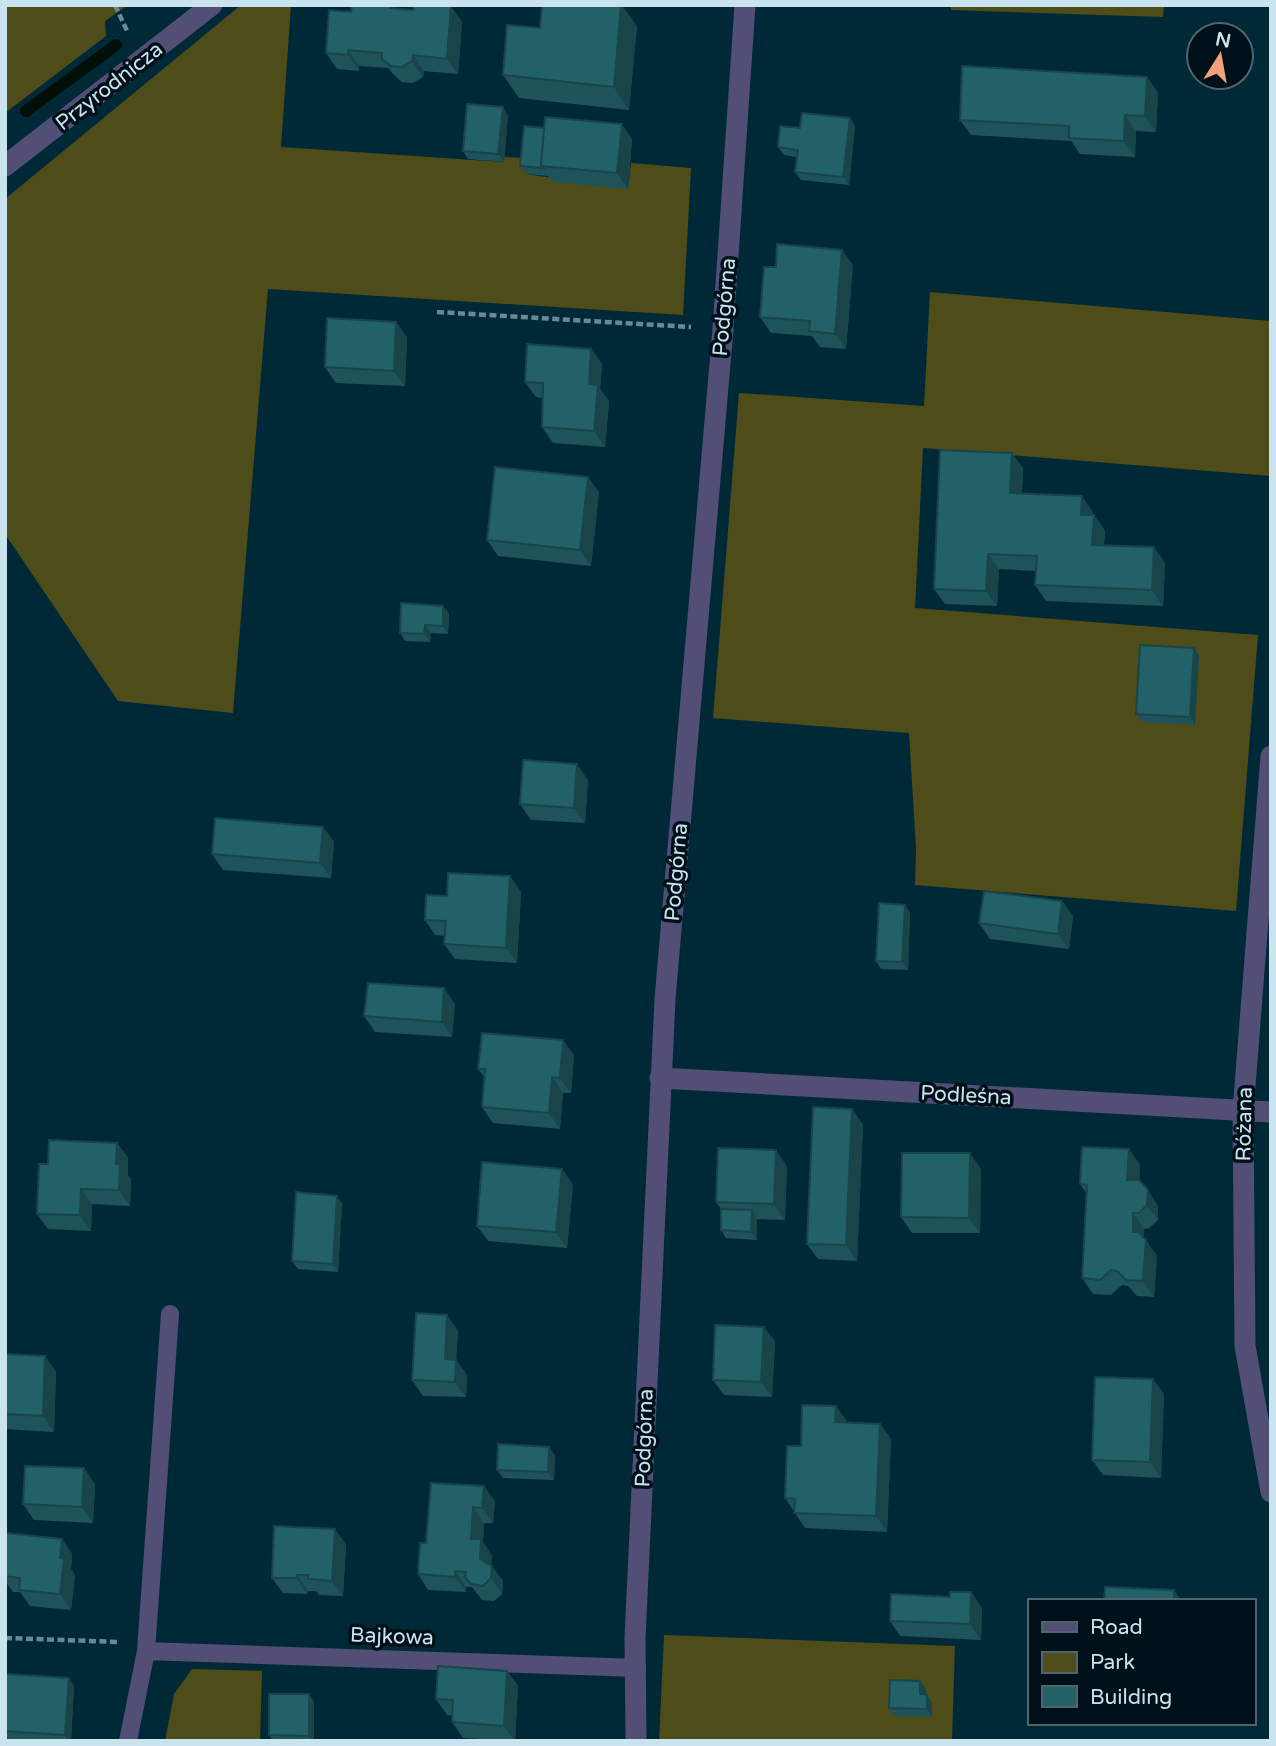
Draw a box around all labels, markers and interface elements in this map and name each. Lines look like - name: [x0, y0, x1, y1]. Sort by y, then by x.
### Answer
- north arrow: [1185, 21, 1255, 91]
- text: N: [1213, 28, 1233, 53]
- street label: Przyrodnicza: [51, 37, 168, 136]
- street label: Podgórna: [708, 257, 741, 357]
- street label: Podgórna: [660, 822, 693, 922]
- street label: Podleśna: [920, 1081, 1012, 1110]
- street label: Różana: [1231, 1087, 1258, 1162]
- street label: Podgórna: [630, 1388, 659, 1488]
- legend: [1028, 1599, 1255, 1725]
- text: Road: [1090, 1615, 1143, 1640]
- street label: Bajkowa: [350, 1623, 434, 1650]
- text: Park: [1090, 1650, 1135, 1675]
- text: Building: [1090, 1685, 1172, 1710]

